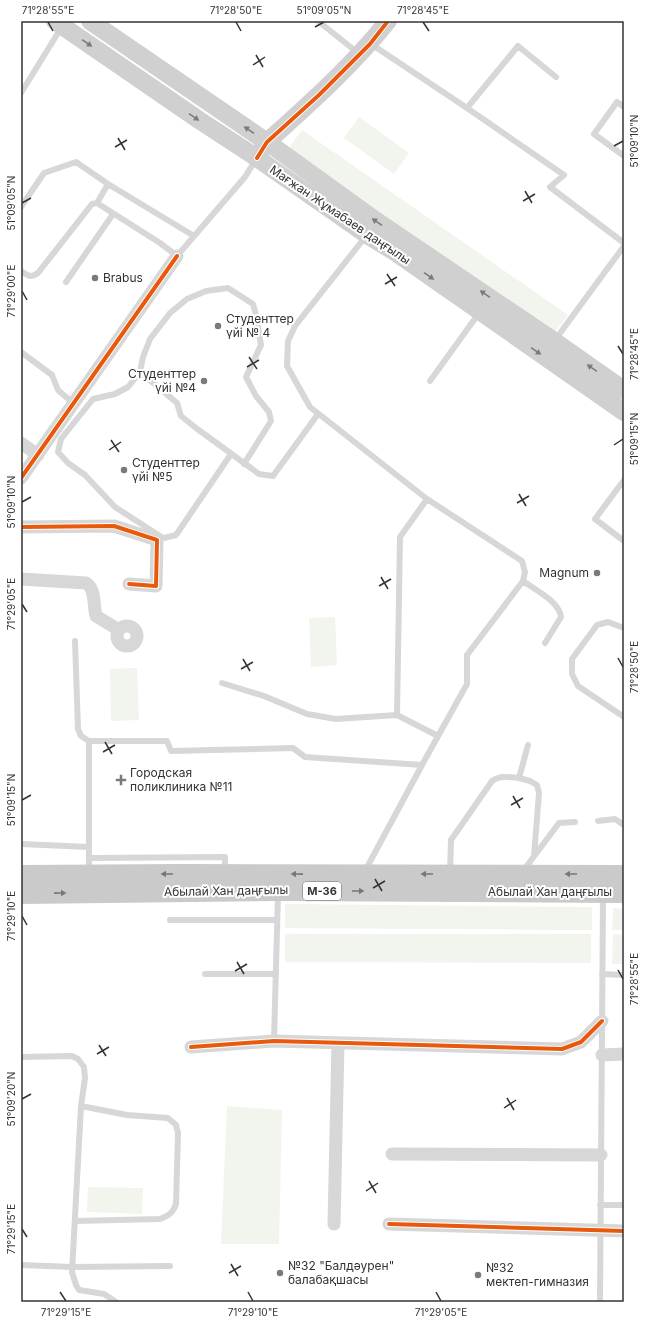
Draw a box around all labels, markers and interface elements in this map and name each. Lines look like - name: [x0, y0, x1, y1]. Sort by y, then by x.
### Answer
- text: 71°28'55"E: [22, 4, 74, 16]
- text: 71°28'50"E: [210, 4, 262, 16]
- text: 51°09'05"N: [297, 4, 351, 16]
- text: 71°28'45"E: [397, 4, 449, 16]
- one-way arrow: [82, 39, 92, 47]
- one-way arrow: [189, 113, 199, 121]
- text: 51°09'10"N: [628, 115, 640, 167]
- one-way arrow: [243, 126, 254, 134]
- street label: Мағжан Жұмабаев даңғылы: [267, 162, 413, 267]
- text: 51°09'05"N: [5, 176, 17, 230]
- one-way arrow: [372, 218, 383, 226]
- text: 71°29'00"E: [5, 265, 17, 317]
- place label: Brabus: [103, 270, 143, 285]
- one-way arrow: [424, 272, 434, 280]
- marker: Brabus: [90, 273, 100, 283]
- one-way arrow: [479, 291, 491, 298]
- place label: Студенттер үйі № 4: [226, 311, 294, 340]
- marker: Студенттер үйі № 4: [213, 321, 223, 331]
- text: 71°28'45"E: [628, 328, 640, 380]
- one-way arrow: [531, 347, 541, 355]
- one-way arrow: [587, 364, 597, 372]
- place label: Студенттер үйі №4: [128, 366, 196, 395]
- marker: Студенттер үйі №4: [199, 376, 209, 386]
- text: 51°09'15"N: [628, 413, 640, 465]
- place label: Студенттер үйі №5: [132, 455, 200, 484]
- marker: Студенттер үйі №5: [119, 465, 129, 475]
- text: 51°09'10"N: [5, 476, 17, 528]
- place label: Magnum: [539, 565, 589, 580]
- marker: Magnum: [592, 568, 602, 578]
- text: 71°29'05"E: [5, 578, 17, 630]
- text: 71°28'50"E: [628, 641, 640, 693]
- place label: Городская поликлиника №11: [130, 765, 232, 794]
- text: 51°09'15"N: [5, 774, 17, 826]
- marker: Городская поликлиника №11: [115, 774, 127, 786]
- one-way arrow: [160, 871, 173, 877]
- one-way arrow: [290, 871, 303, 877]
- one-way arrow: [420, 871, 433, 877]
- one-way arrow: [564, 871, 577, 877]
- street label: Абылай Хан даңғылы: [164, 882, 288, 899]
- road number: M-36: [303, 882, 341, 900]
- street label: Абылай Хан даңғылы: [488, 884, 612, 899]
- one-way arrow: [352, 888, 365, 894]
- one-way arrow: [54, 890, 67, 896]
- text: 71°29'10"E: [5, 891, 17, 941]
- text: 71°28'55"E: [628, 953, 640, 1005]
- text: 51°09'20"N: [5, 1072, 17, 1126]
- text: 71°29'15"E: [5, 1204, 17, 1254]
- place label: №32 "Балдәурен" балабақшасы: [288, 1258, 394, 1287]
- place label: №32 мектеп-гимназия: [486, 1260, 589, 1289]
- marker: №32 "Балдәурен" балабақшасы: [275, 1268, 285, 1278]
- marker: №32 мектеп-гимназия: [473, 1270, 483, 1280]
- text: 71°29'15"E: [41, 1306, 91, 1318]
- text: 71°29'10"E: [228, 1306, 278, 1318]
- text: 71°29'05"E: [415, 1306, 467, 1318]

